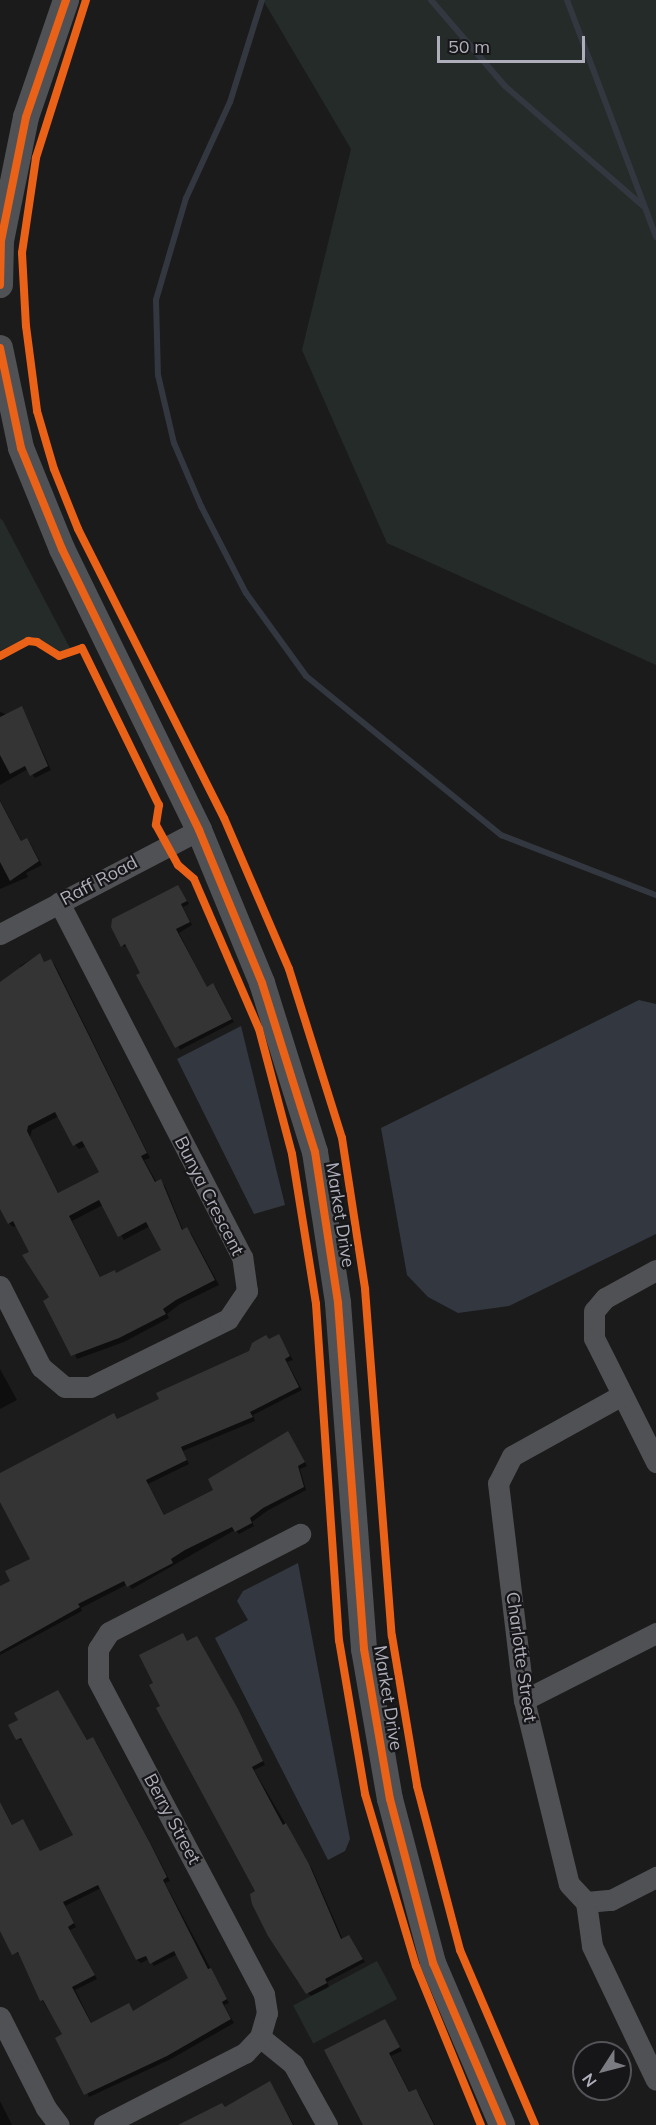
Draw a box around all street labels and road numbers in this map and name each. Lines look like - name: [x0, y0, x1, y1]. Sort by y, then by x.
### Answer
- street label: Raff Road: [57, 852, 141, 910]
- street label: Bunya Crescent: [170, 1133, 248, 1259]
- street label: Market Drive: [321, 1161, 359, 1269]
- street label: Charlotte Street: [501, 1591, 541, 1723]
- street label: Market Drive: [369, 1644, 407, 1752]
- street label: Berry Street: [139, 1770, 205, 1868]

